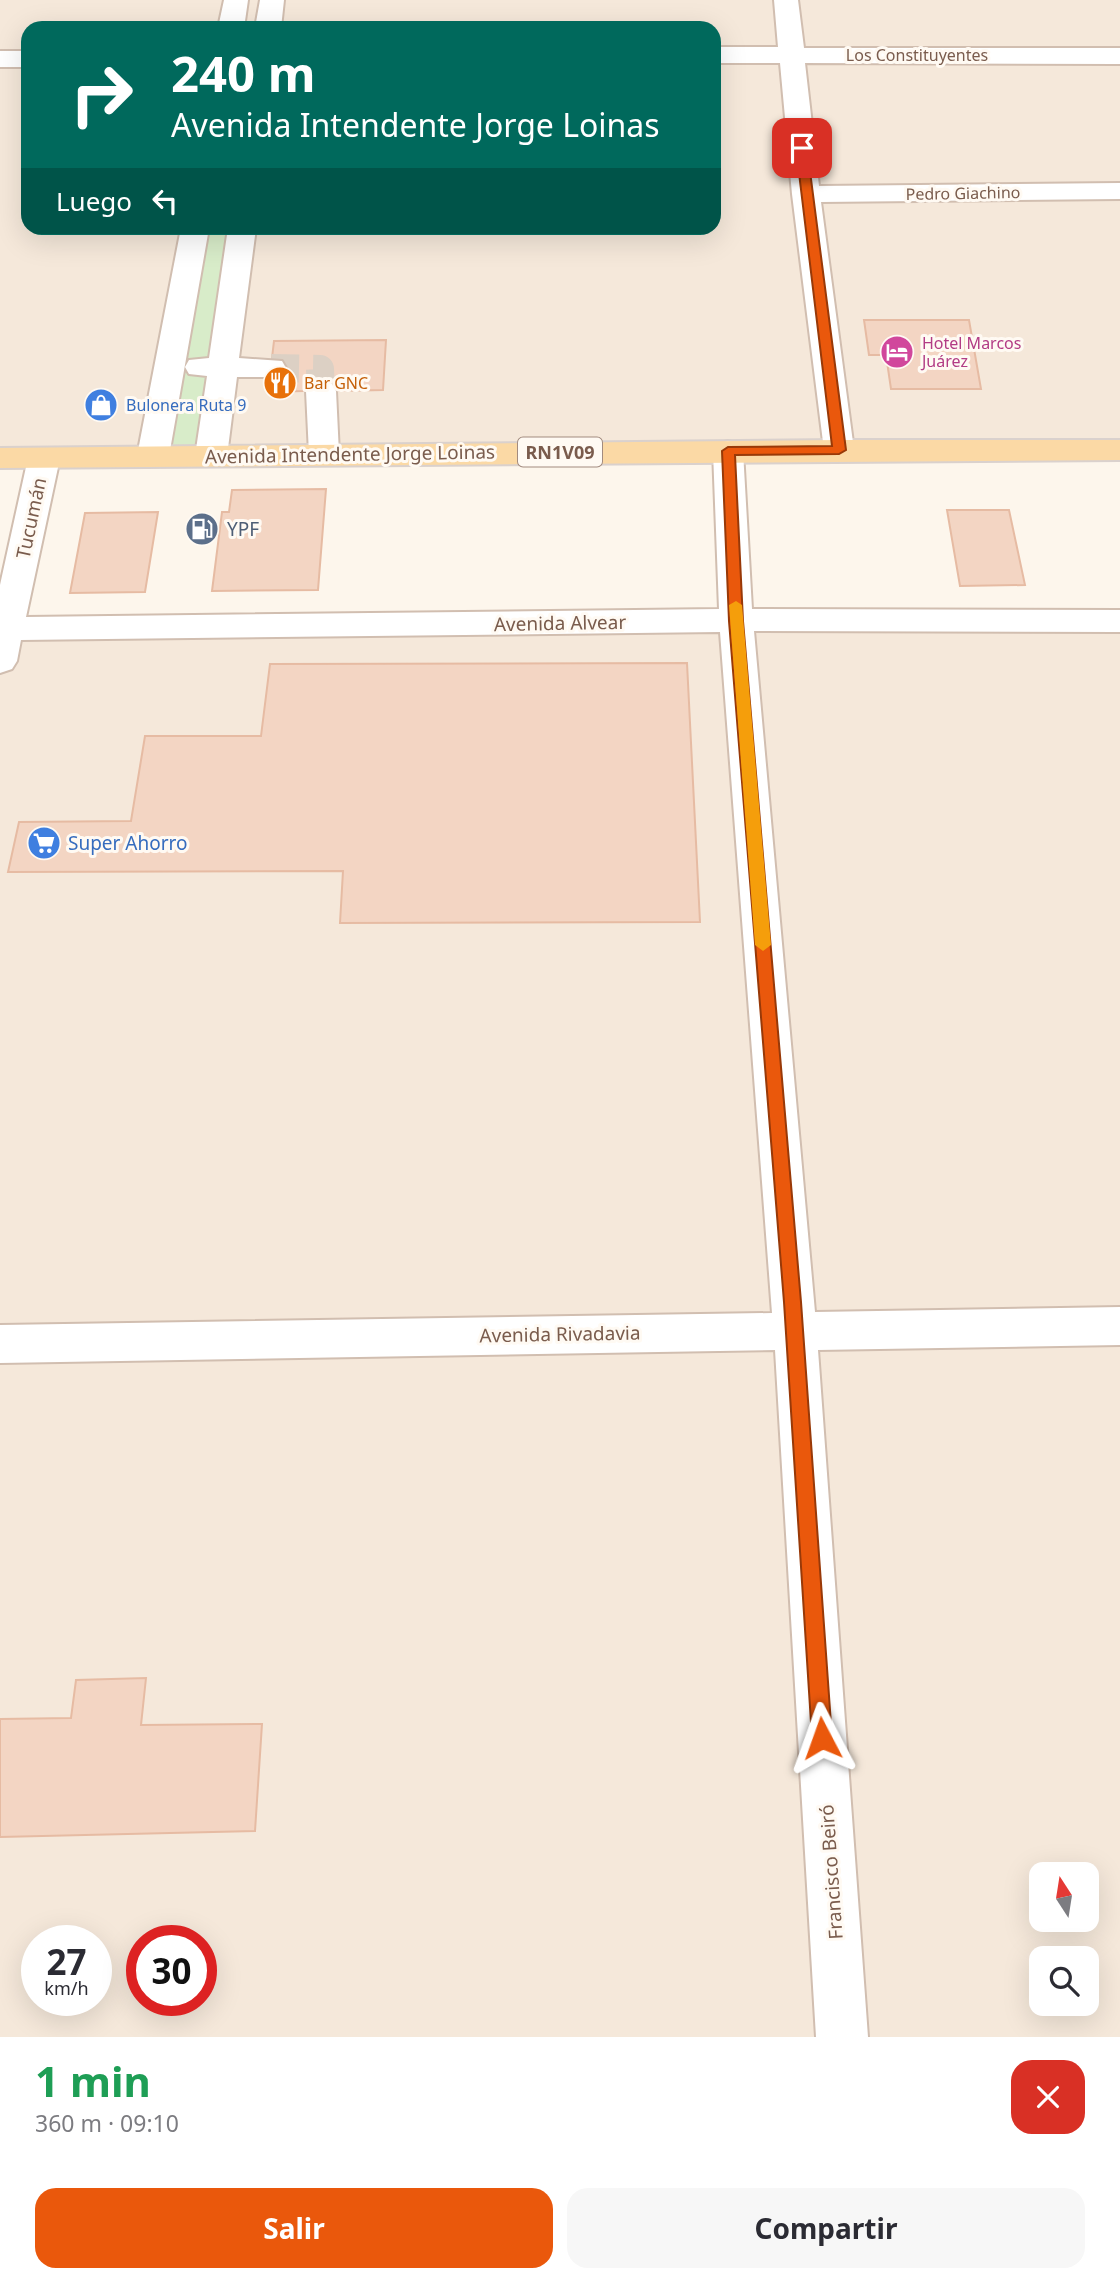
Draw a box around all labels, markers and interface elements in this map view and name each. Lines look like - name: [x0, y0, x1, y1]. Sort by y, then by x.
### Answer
- text: 240 m: [171, 40, 316, 106]
- street label: Los Constituyentes: [846, 44, 988, 66]
- icon: right: [56, 49, 147, 140]
- text: Avenida Intendente Jorge Loinas: [171, 103, 660, 146]
- pin: [772, 118, 832, 178]
- icon: arrive: [783, 129, 821, 167]
- street label: Pedro Giachino: [905, 181, 1021, 205]
- icon: left: [146, 182, 184, 220]
- text: Luego: [56, 183, 132, 219]
- place label: Hotel Marcos Juárez: [920, 332, 1021, 372]
- hotel icon: Hotel Marcos Juárez: [878, 333, 916, 371]
- restaurant icon: Bar GNC: [261, 364, 299, 402]
- place label: Bar GNC: [304, 372, 368, 394]
- shop icon: Bulonera Ruta 9: [82, 386, 120, 424]
- place label: Bulonera Ruta 9: [126, 394, 246, 416]
- street label: Avenida Intendente Jorge Loinas: [205, 438, 495, 470]
- road number: RN1V09: [518, 438, 602, 466]
- street label: Tucumán: [10, 475, 52, 561]
- fuel station icon: YPF: [183, 510, 221, 548]
- place label: YPF: [227, 516, 259, 542]
- street label: Avenida Alvear: [494, 609, 627, 637]
- supermarket icon: Super Ahorro: [25, 824, 63, 862]
- place label: Super Ahorro: [68, 830, 188, 856]
- street label: Avenida Rivadavia: [479, 1320, 641, 1348]
- position arrow: [785, 1701, 859, 1775]
- street label: Francisco Beiró: [813, 1804, 849, 1940]
- north arrow: [1029, 1862, 1099, 1932]
- map controls: [1029, 1862, 1099, 2016]
- speed limit sign: 30: [126, 1925, 217, 2016]
- text: 27: [46, 1938, 87, 1985]
- button: search: [1029, 1946, 1099, 2016]
- text: km/h: [44, 1976, 89, 2000]
- text: 1 min: [35, 2052, 151, 2109]
- button: close: [1011, 2060, 1085, 2134]
- text: 360 m · 09:10: [35, 2107, 179, 2139]
- button: Salir: [35, 2188, 553, 2268]
- button: Compartir: [567, 2188, 1085, 2268]

